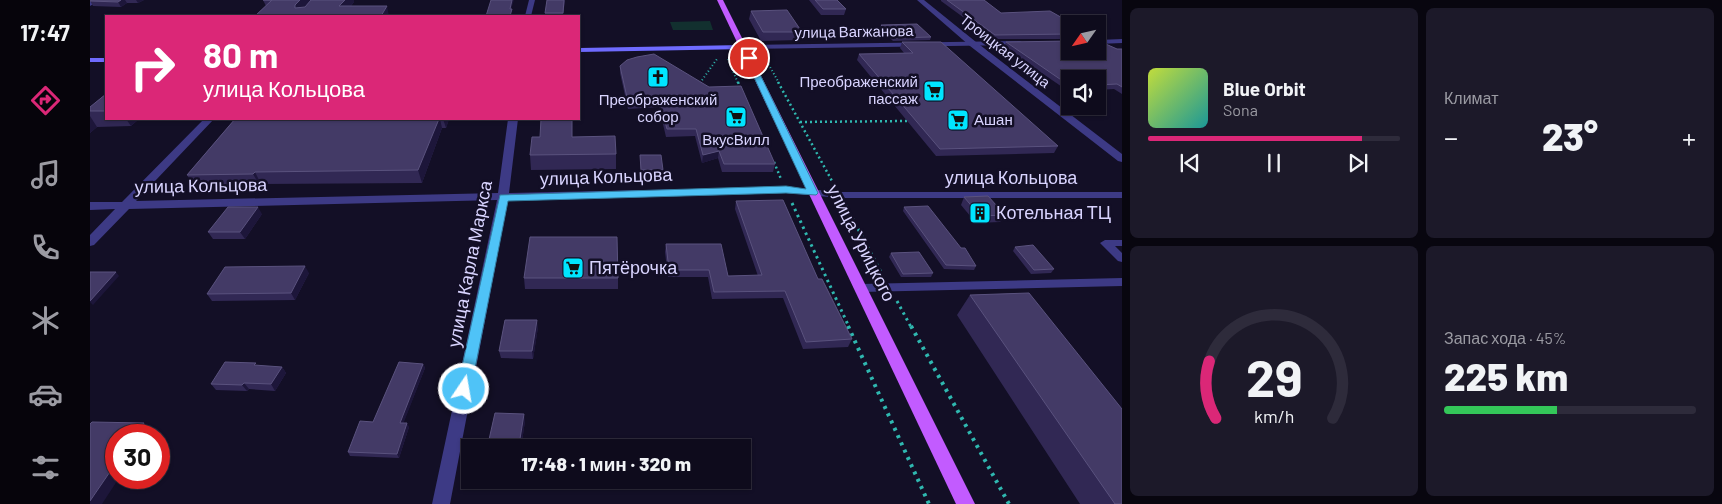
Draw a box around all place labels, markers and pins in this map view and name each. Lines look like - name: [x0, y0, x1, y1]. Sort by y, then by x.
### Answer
- pin: [728, 37, 770, 79]
- church icon: Преображенский собор: [646, 65, 670, 89]
- place label: Преображенский пассаж: [799, 72, 918, 107]
- supermarket icon: Преображенский пассаж: [922, 79, 946, 103]
- place label: Преображенский собор: [599, 90, 717, 125]
- supermarket icon: ВкусВилл: [724, 105, 748, 129]
- supermarket icon: Ашан: [946, 108, 970, 132]
- place label: Ашан: [974, 110, 1013, 128]
- place label: ВкусВилл: [702, 130, 770, 148]
- building icon: Котельная ТЦ: [968, 201, 992, 225]
- place label: Котельная ТЦ: [996, 201, 1111, 223]
- supermarket icon: Пятёрочка: [561, 256, 585, 280]
- place label: Пятёрочка: [589, 256, 678, 278]

